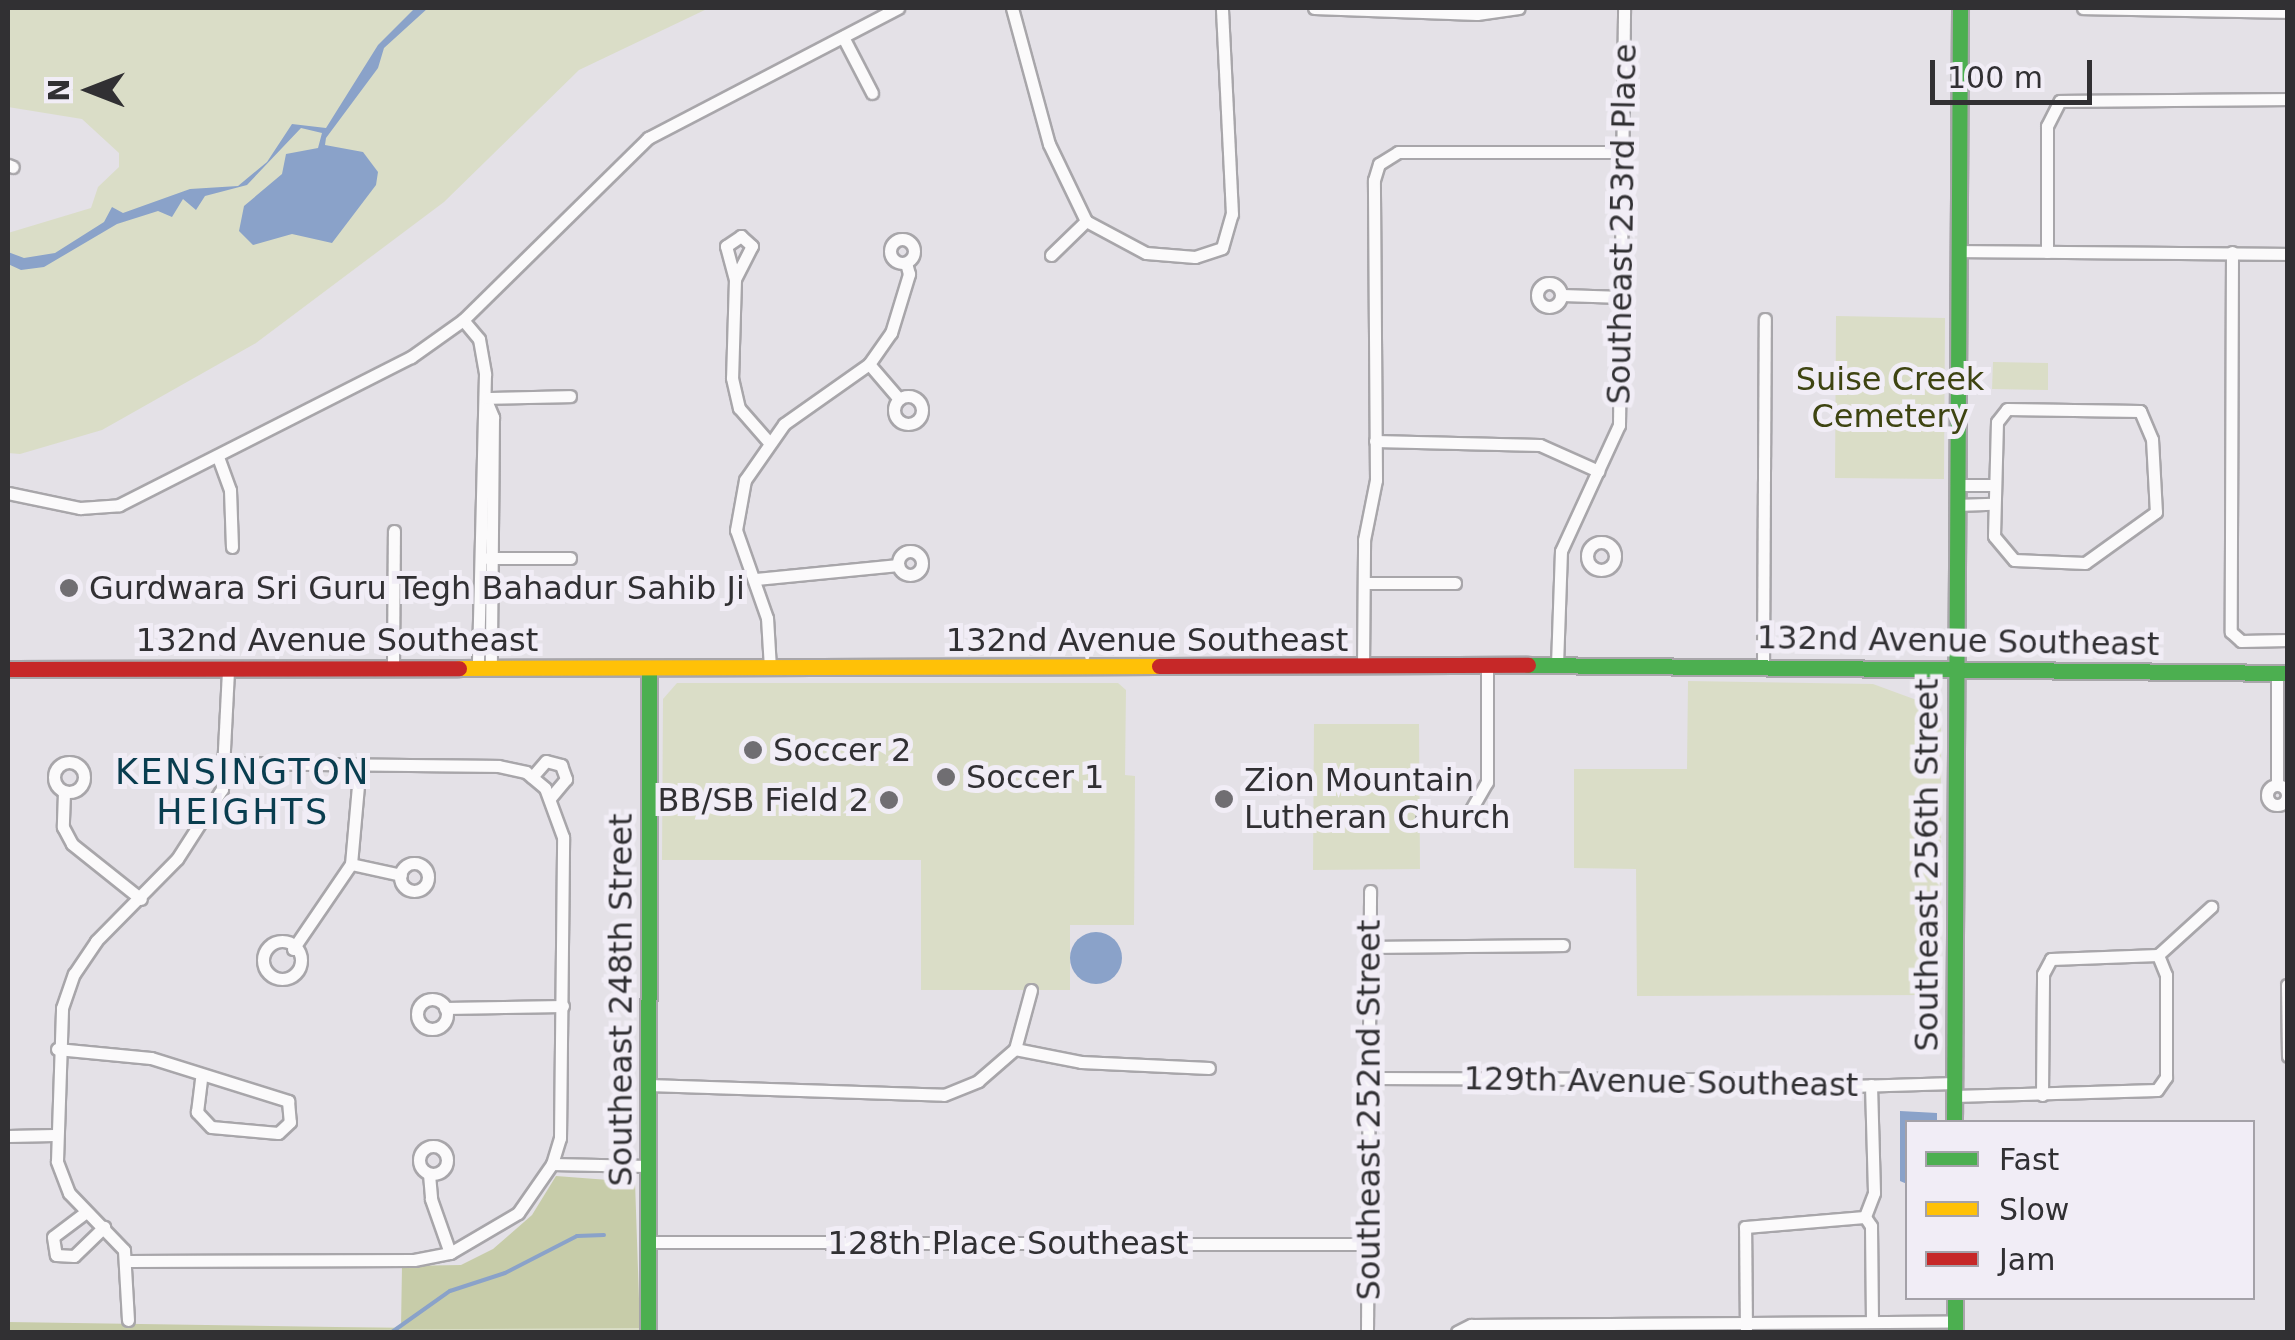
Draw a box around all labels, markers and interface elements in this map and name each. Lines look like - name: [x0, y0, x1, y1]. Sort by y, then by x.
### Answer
- north arrow: [40, 40, 140, 140]
- scale bar: [1935, 40, 2098, 102]
- street label: Southeast 253rd Place: [1600, 43, 1644, 405]
- text: 100 m: [1947, 60, 2043, 95]
- text: N: [43, 78, 76, 102]
- park label: Suise Creek Cemetery: [1796, 361, 1984, 436]
- place label: Gurdwara Sri Guru Tegh Bahadur Sahib Ji: [89, 569, 745, 607]
- marker: Gurdwara Sri Guru Tegh Bahadur Sahib Ji: [58, 577, 80, 599]
- street label: 132nd Avenue Southeast: [1756, 618, 2160, 664]
- street label: 132nd Avenue Southeast: [136, 621, 538, 659]
- street label: 132nd Avenue Southeast: [946, 621, 1348, 659]
- street label: Southeast 256th Street: [1908, 678, 1946, 1052]
- place label: Soccer 2: [773, 731, 911, 769]
- marker: Soccer 2: [742, 739, 764, 761]
- district label: KENSINGTON HEIGHTS: [115, 751, 371, 833]
- place label: Soccer 1: [966, 758, 1104, 796]
- place label: Zion Mountain Lutheran Church: [1244, 762, 1511, 837]
- marker: Soccer 1: [935, 766, 957, 788]
- place label: BB/SB Field 2: [657, 781, 869, 819]
- marker: Zion Mountain Lutheran Church: [1213, 788, 1235, 810]
- marker: BB/SB Field 2: [878, 789, 900, 811]
- street label: Southeast 248th Street: [602, 814, 640, 1186]
- street label: Southeast 252nd Street: [1350, 920, 1388, 1300]
- street label: 129th Avenue Southeast: [1463, 1059, 1859, 1105]
- legend: [1905, 1120, 2255, 1300]
- text: Fast: [1999, 1142, 2059, 1177]
- text: Slow: [1999, 1192, 2069, 1227]
- street label: 128th Place Southeast: [828, 1224, 1188, 1262]
- text: Jam: [1999, 1242, 2055, 1277]

